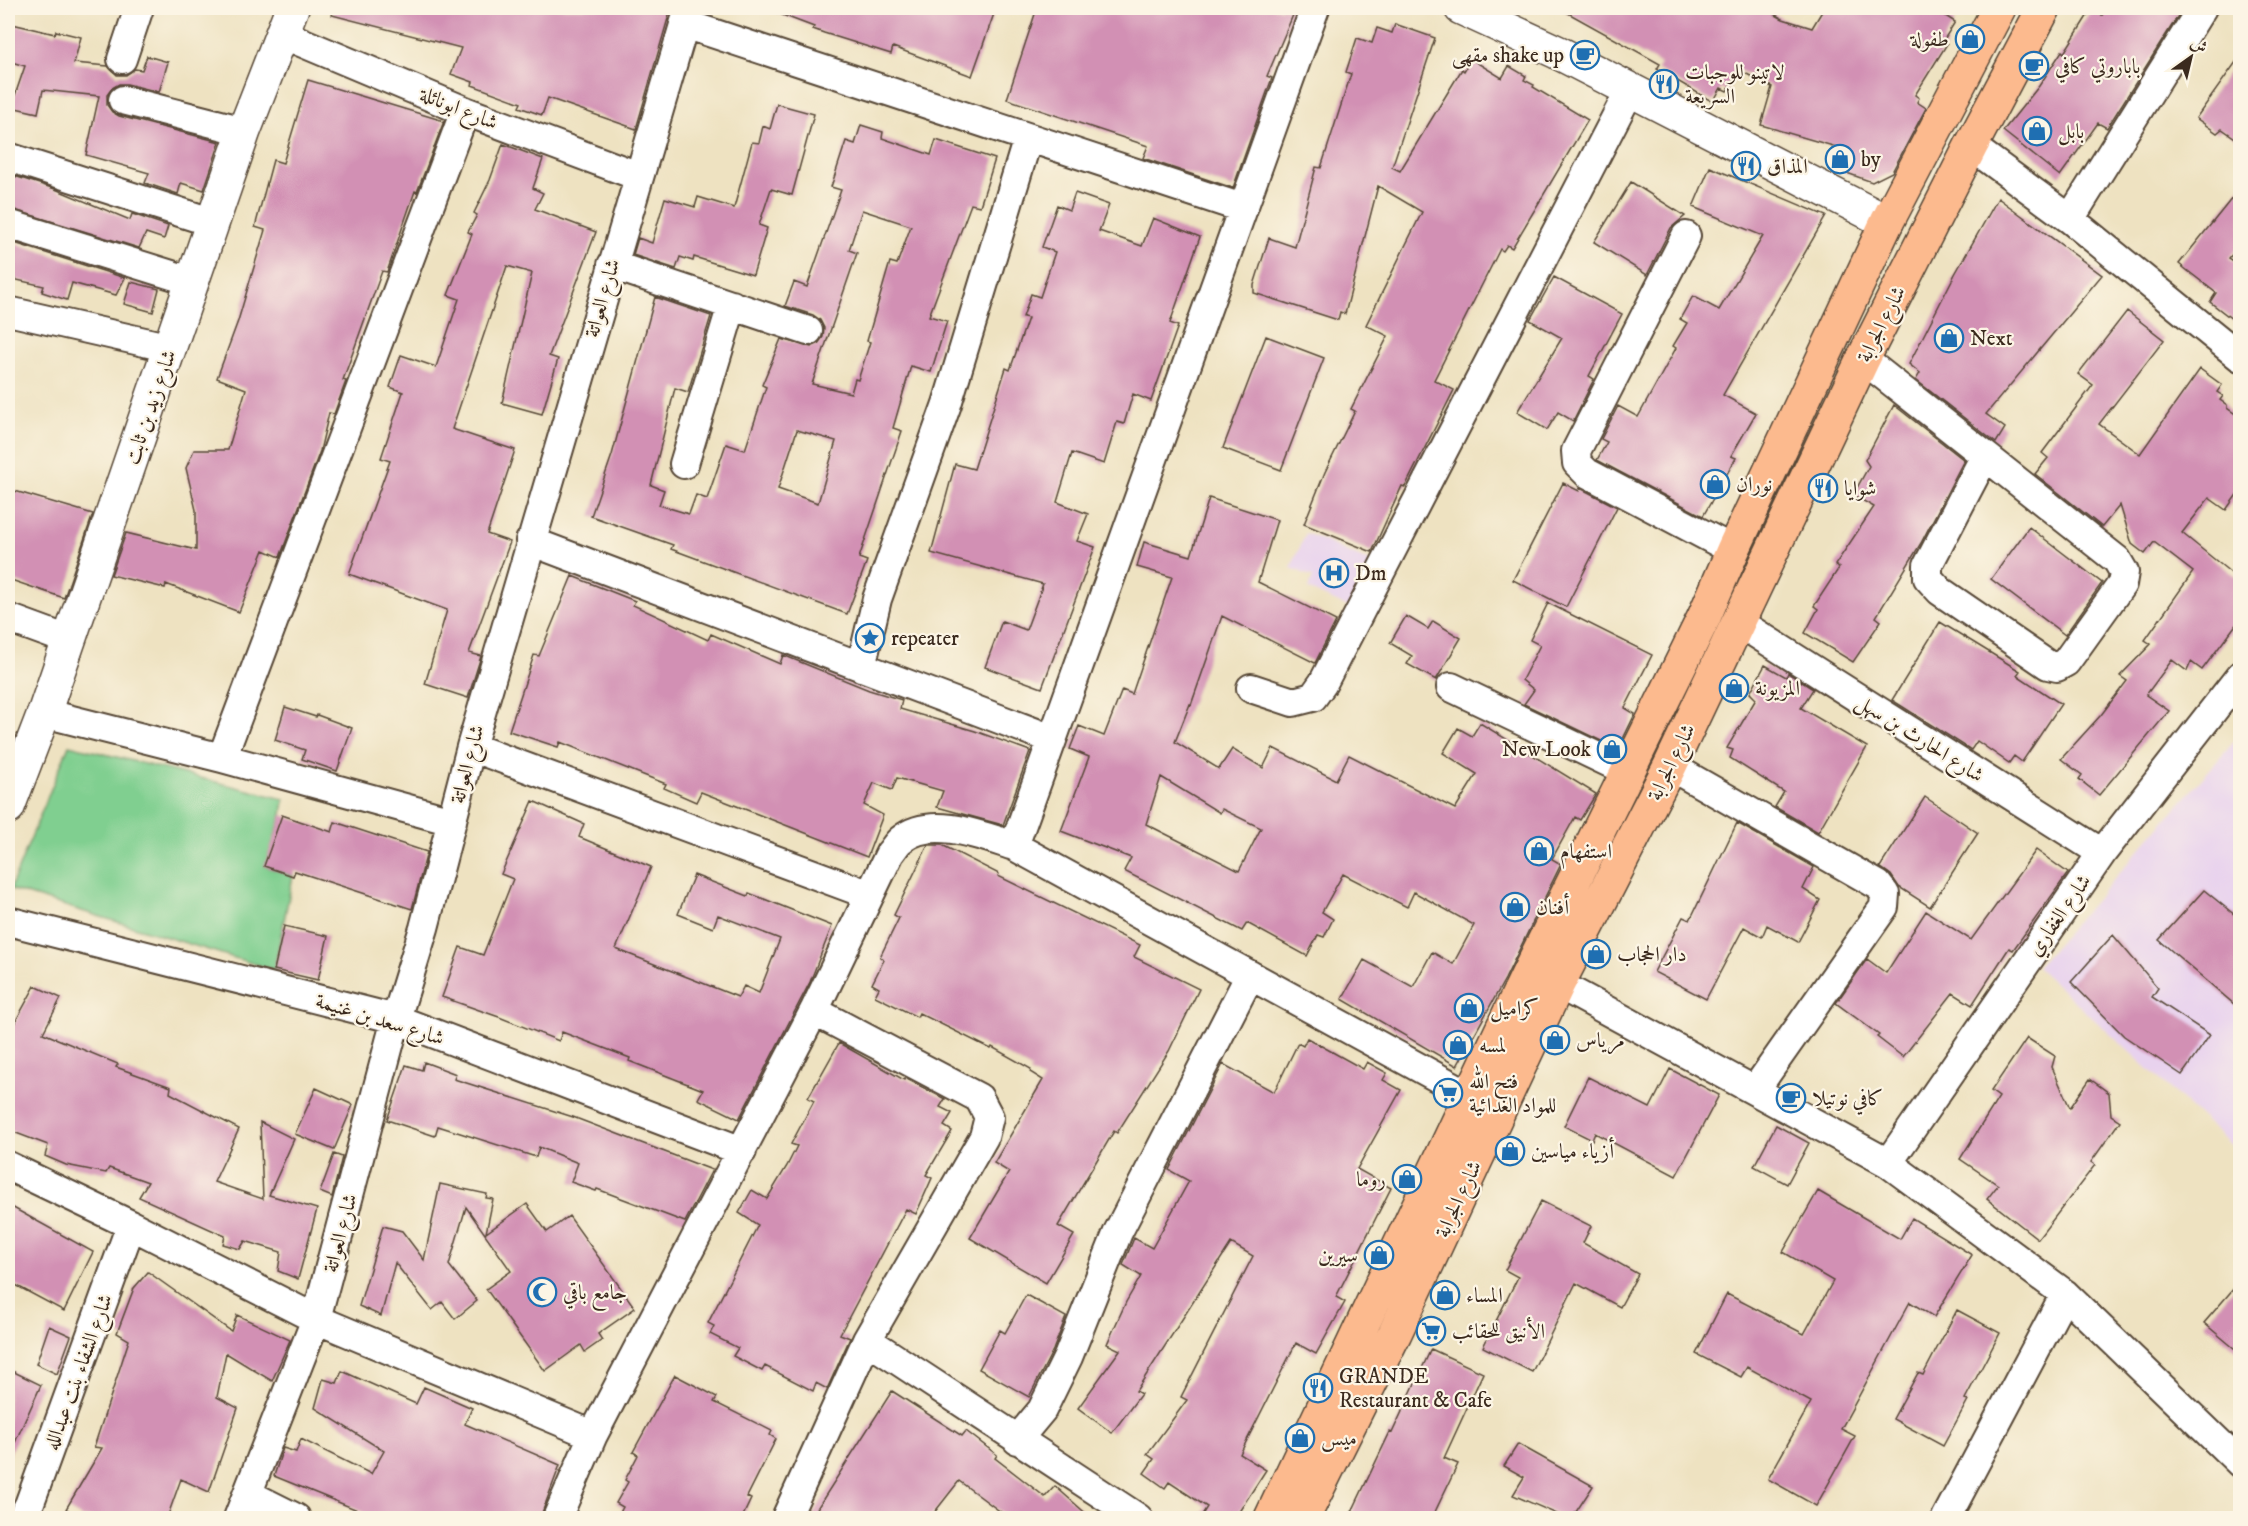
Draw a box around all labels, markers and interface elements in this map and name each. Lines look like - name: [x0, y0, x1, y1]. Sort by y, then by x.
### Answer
- shop icon: طفولة: [1954, 23, 1986, 55]
- place label: طفولة: [1909, 27, 1949, 53]
- north arrow: [2161, 27, 2221, 87]
- text: ش: [2187, 33, 2211, 58]
- cafe icon: مقهى shake up: [1569, 39, 1601, 71]
- place label: مقهى shake up: [1452, 43, 1564, 69]
- cafe icon: باباروتي كافي: [2018, 50, 2050, 82]
- place label: باباروتي كافي: [2055, 54, 2141, 83]
- place label: لاتينو للوجبات السريعة: [1685, 60, 1785, 110]
- restaurant icon: لاتينو للوجبات السريعة: [1648, 68, 1680, 100]
- street label: شارع ابونائلة: [413, 81, 501, 140]
- shop icon: بابل: [2021, 115, 2053, 147]
- place label: بابل: [2058, 119, 2084, 146]
- shop icon: by: [1824, 143, 1856, 175]
- place label: by: [1861, 147, 1882, 173]
- restaurant icon: المذاق: [1730, 150, 1762, 182]
- place label: المذاق: [1767, 154, 1808, 180]
- street label: شارع العواتة: [579, 256, 630, 342]
- street label: شارع الجرابة: [1852, 282, 1916, 369]
- shop icon: Next: [1933, 322, 1965, 354]
- place label: Next: [1970, 326, 2013, 352]
- street label: شارع زيد بن ثابت: [119, 347, 186, 469]
- shop icon: نوران: [1699, 468, 1731, 500]
- place label: نوران: [1736, 472, 1772, 498]
- restaurant icon: شوايا: [1807, 472, 1839, 504]
- place label: شوايا: [1844, 476, 1877, 502]
- hospital icon: Dm: [1318, 557, 1350, 589]
- place label: Dm: [1355, 561, 1387, 587]
- place icon: repeater: [854, 622, 886, 654]
- place label: repeater: [891, 626, 959, 652]
- shop icon: المزيونة: [1718, 672, 1750, 704]
- place label: المزيونة: [1755, 676, 1800, 702]
- street label: شارع الحارث بن سهل: [1848, 689, 1988, 792]
- street label: شارع الجرابة: [1642, 720, 1705, 807]
- street label: شارع العواتة: [445, 722, 495, 808]
- shop icon: New Look: [1596, 733, 1628, 765]
- place label: New Look: [1502, 737, 1592, 763]
- shop icon: استفهام: [1523, 835, 1555, 867]
- place label: استفهام: [1560, 839, 1612, 869]
- street label: شارع الغفاري: [2022, 870, 2101, 964]
- shop icon: أفنان: [1499, 891, 1531, 923]
- place label: أفنان: [1536, 892, 1569, 921]
- shop icon: دار الحجاب: [1580, 938, 1612, 970]
- place label: دار الحجاب: [1617, 942, 1687, 968]
- street label: شارع سعد بن غنيمة: [311, 988, 447, 1056]
- shop icon: كراميل: [1453, 992, 1485, 1024]
- place label: كراميل: [1490, 996, 1539, 1023]
- shop icon: مرياس: [1539, 1024, 1571, 1056]
- place label: مرياس: [1576, 1028, 1625, 1055]
- shop icon: لمسه: [1442, 1029, 1474, 1061]
- place label: لمسه: [1479, 1033, 1506, 1059]
- place label: فتح الله للمواد الغدائية: [1469, 1064, 1556, 1119]
- supermarket icon: فتح الله للمواد الغدائية: [1432, 1077, 1464, 1109]
- cafe icon: كافي نوتيلا: [1775, 1082, 1807, 1114]
- place label: كافي نوتيلا: [1812, 1086, 1884, 1115]
- shop icon: أزياء مياسين: [1494, 1135, 1526, 1167]
- place label: أزياء مياسين: [1531, 1136, 1614, 1165]
- street label: شارع الجرابة: [1430, 1157, 1492, 1244]
- shop icon: روما: [1391, 1163, 1423, 1195]
- place label: روما: [1356, 1167, 1386, 1193]
- street label: شارع العواتة: [318, 1191, 368, 1277]
- shop icon: سيرين: [1363, 1239, 1395, 1271]
- place label: سيرين: [1318, 1243, 1358, 1269]
- mosque icon: جامع باقي: [526, 1276, 558, 1308]
- shop icon: المساء: [1429, 1279, 1461, 1311]
- place label: جامع باقي: [563, 1280, 627, 1311]
- place label: المساء: [1466, 1283, 1503, 1309]
- street label: شارع الشفاء بنت عبدالله: [39, 1291, 123, 1455]
- supermarket icon: الأنيق للحقائب: [1415, 1315, 1447, 1347]
- place label: الأنيق للحقائب: [1452, 1316, 1545, 1345]
- place label: GRANDE Restaurant & Cafe: [1339, 1364, 1492, 1414]
- restaurant icon: GRANDE Restaurant & Cafe: [1302, 1372, 1334, 1404]
- shop icon: ميس: [1284, 1422, 1316, 1454]
- place label: ميس: [1321, 1426, 1357, 1452]

